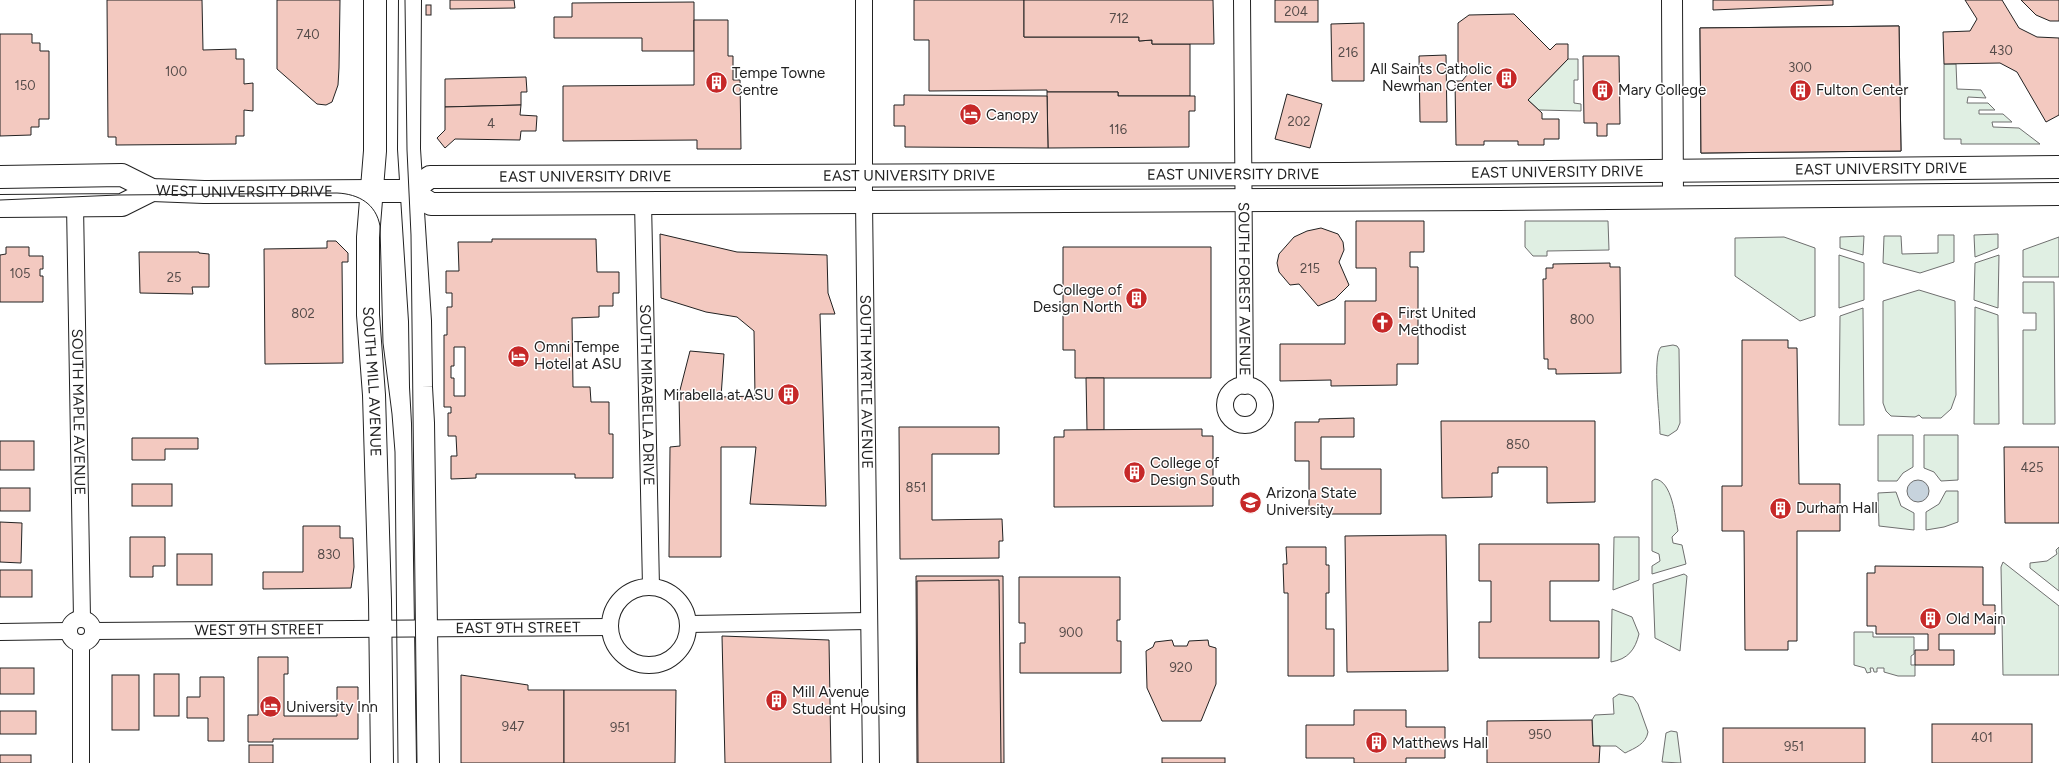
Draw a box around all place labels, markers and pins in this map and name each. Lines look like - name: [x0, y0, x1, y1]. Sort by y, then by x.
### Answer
- place label: All Saints Catholic Newman Center: [1370, 60, 1492, 95]
- place label: Tempe Towne Centre: [732, 64, 825, 99]
- building icon: All Saints Catholic Newman Center: [1494, 65, 1520, 91]
- building icon: Tempe Towne Centre: [704, 69, 730, 95]
- building icon: Mary College: [1589, 77, 1615, 103]
- building icon: Fulton Center: [1787, 77, 1813, 103]
- place label: Mary College: [1618, 81, 1706, 99]
- place label: Fulton Center: [1816, 81, 1908, 99]
- hotel icon: Canopy: [958, 102, 984, 128]
- place label: Canopy: [986, 106, 1038, 124]
- place label: College of Design North: [1033, 281, 1122, 316]
- building icon: College of Design North: [1124, 286, 1150, 312]
- place label: First United Methodist: [1398, 304, 1476, 339]
- church icon: First United Methodist: [1369, 309, 1395, 335]
- place label: Omni Tempe Hotel at ASU: [534, 338, 622, 373]
- hotel icon: Omni Tempe Hotel at ASU: [506, 343, 532, 369]
- building icon: Mirabella at ASU: [776, 382, 802, 408]
- place label: Mirabella at ASU: [663, 386, 774, 404]
- place label: College of Design South: [1150, 454, 1240, 489]
- building icon: College of Design South: [1121, 459, 1147, 485]
- place label: Arizona State University: [1266, 484, 1357, 519]
- school or university icon: Arizona State University: [1237, 489, 1263, 515]
- building icon: Durham Hall: [1768, 495, 1794, 521]
- place label: Durham Hall: [1796, 499, 1878, 517]
- building icon: Old Main: [1918, 606, 1944, 632]
- place label: Old Main: [1946, 610, 2006, 628]
- place label: Mill Avenue Student Housing: [792, 683, 906, 718]
- building icon: Mill Avenue Student Housing: [764, 688, 790, 714]
- hotel icon: University Inn: [258, 694, 284, 720]
- place label: University Inn: [286, 698, 378, 716]
- building icon: Matthews Hall: [1363, 730, 1389, 756]
- place label: Matthews Hall: [1392, 734, 1488, 752]

